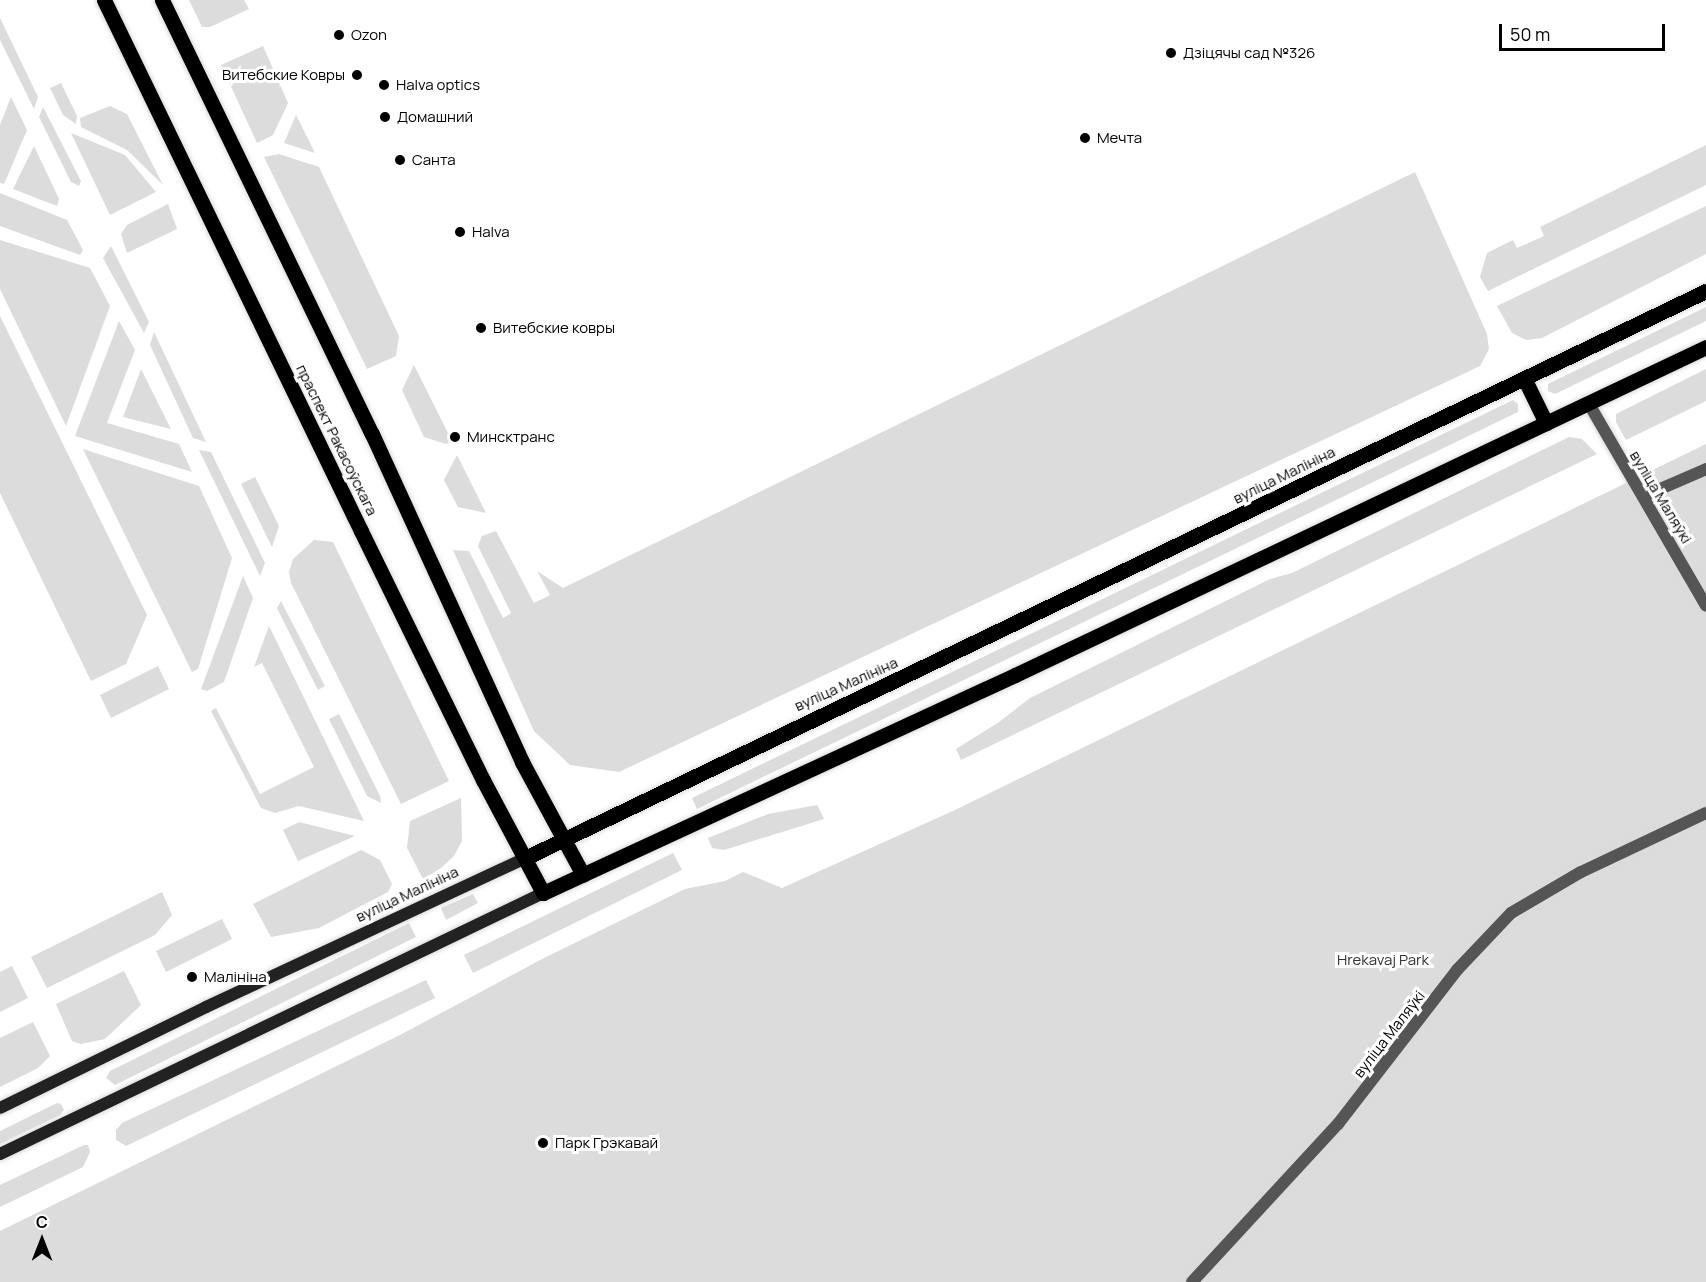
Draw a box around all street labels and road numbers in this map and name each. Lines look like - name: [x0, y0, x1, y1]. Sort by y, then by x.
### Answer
- street label: праспект Ракасоўскага: [293, 361, 381, 519]
- street label: вуліца Малініна: [1230, 443, 1338, 507]
- street label: вуліца Маляўкі: [1626, 447, 1696, 547]
- street label: вуліца Малініна: [792, 653, 900, 715]
- street label: вуліца Малініна: [353, 862, 461, 926]
- street label: вуліца Маляўкі: [1350, 987, 1428, 1081]

